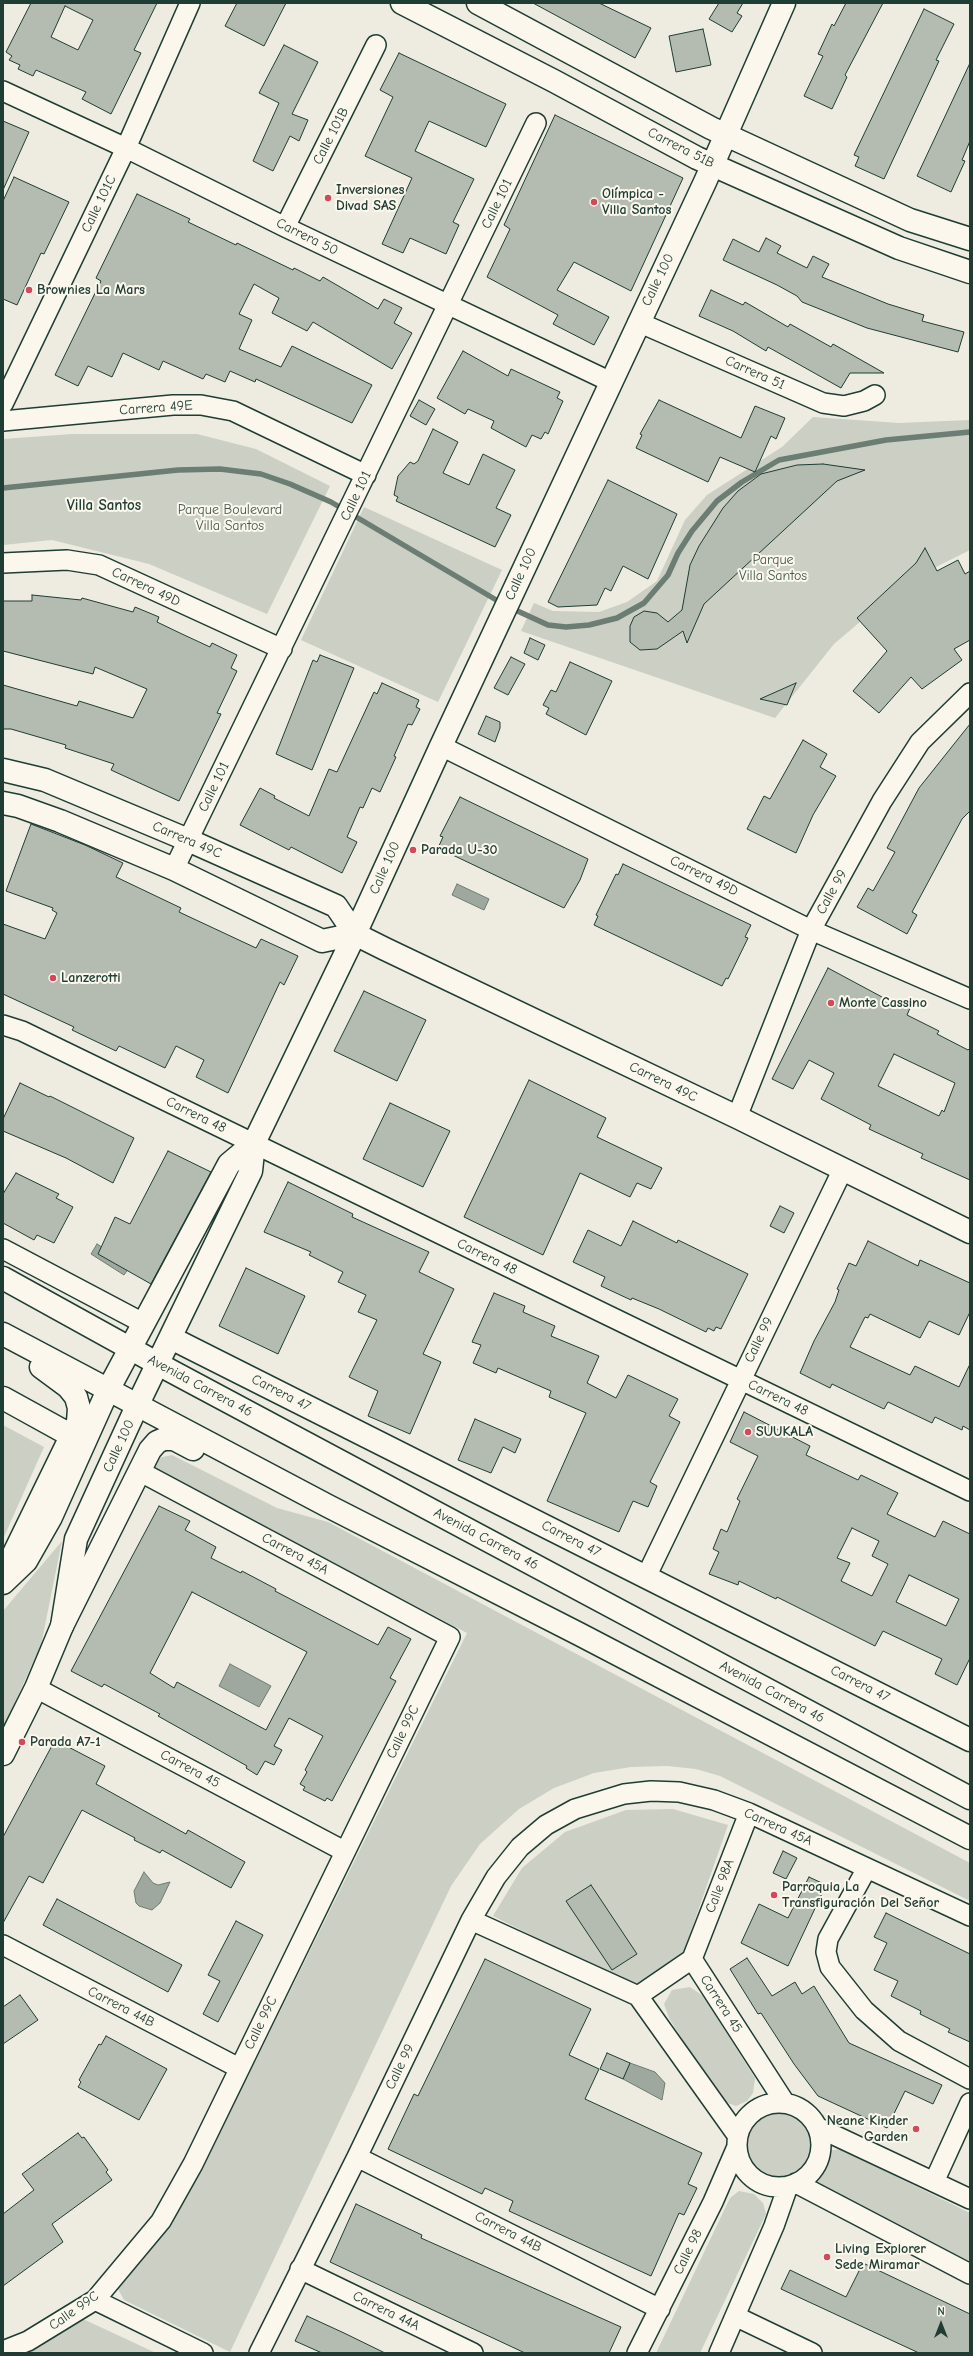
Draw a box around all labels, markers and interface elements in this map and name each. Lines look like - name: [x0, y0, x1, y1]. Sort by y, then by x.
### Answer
- street label: Calle 101B: [309, 105, 353, 167]
- street label: Carrera 51B: [645, 124, 717, 172]
- street label: Calle 101C: [78, 173, 120, 235]
- street label: Calle 101: [478, 176, 516, 232]
- place label: Inversiones Divad SAS: [336, 182, 405, 214]
- place label: Olímpica - Villa Santos: [602, 186, 671, 218]
- marker: Inversiones Divad SAS: [323, 193, 333, 203]
- marker: Olímpica - Villa Santos: [589, 197, 599, 207]
- street label: Carrera 50: [273, 215, 341, 259]
- street label: Calle 100: [638, 251, 678, 309]
- place label: Brownies La Mars: [37, 282, 145, 298]
- marker: Brownies La Mars: [24, 285, 34, 295]
- street label: Carrera 51: [722, 352, 788, 394]
- street label: Carrera 49E: [119, 397, 193, 419]
- street label: Calle 101: [337, 468, 375, 524]
- district label: Villa Santos: [67, 497, 141, 515]
- park label: Parque Boulevard Villa Santos: [178, 502, 282, 534]
- street label: Calle 100: [502, 545, 540, 603]
- park label: Parque Villa Santos: [739, 552, 807, 584]
- street label: Carrera 49D: [109, 564, 183, 610]
- street label: Calle 101: [195, 759, 233, 815]
- street label: Carrera 49C: [150, 818, 224, 862]
- street label: Calle 100: [366, 839, 404, 897]
- place label: Parada U-30: [421, 842, 498, 858]
- marker: Parada U-30: [408, 845, 418, 855]
- street label: Carrera 49D: [667, 852, 741, 900]
- street label: Calle 99: [813, 867, 851, 917]
- place label: Lanzerotti: [61, 970, 121, 986]
- marker: Lanzerotti: [48, 973, 58, 983]
- place label: Monte Cassino: [839, 995, 927, 1011]
- marker: Monte Cassino: [826, 998, 836, 1008]
- street label: Carrera 49C: [626, 1058, 700, 1106]
- street label: Carrera 48: [163, 1093, 229, 1137]
- street label: Carrera 48: [454, 1235, 520, 1279]
- street label: Calle 99: [741, 1315, 777, 1365]
- street label: Avenida Carrera 46: [145, 1351, 255, 1421]
- street label: Carrera 47: [249, 1371, 313, 1415]
- street label: Carrera 48: [745, 1376, 811, 1420]
- street label: Calle 100: [100, 1417, 138, 1475]
- place label: SUUKALA: [756, 1424, 813, 1440]
- marker: SUUKALA: [743, 1427, 753, 1437]
- street label: Avenida Carrera 46: [431, 1504, 541, 1574]
- street label: Carrera 47: [539, 1517, 603, 1561]
- street label: Carrera 45A: [259, 1529, 331, 1579]
- street label: Avenida Carrera 46: [717, 1657, 827, 1727]
- street label: Carrera 47: [828, 1662, 892, 1706]
- street label: Calle 99C: [383, 1703, 423, 1761]
- place label: Parada A7-1: [30, 1734, 101, 1750]
- marker: Parada A7-1: [17, 1737, 27, 1747]
- street label: Carrera 45: [157, 1746, 223, 1792]
- street label: Carrera 45A: [741, 1804, 815, 1850]
- street label: Calle 98A: [702, 1857, 738, 1915]
- place label: Parroquia La Transfiguración Del Señor: [782, 1879, 939, 1912]
- marker: Parroquia La Transfiguración Del Señor: [769, 1890, 779, 1900]
- street label: Carrera 45: [696, 1972, 746, 2036]
- street label: Carrera 44B: [85, 1983, 157, 2031]
- street label: Calle 99C: [241, 1994, 281, 2052]
- street label: Calle 99: [382, 2042, 418, 2092]
- place label: Neane Kinder Garden: [827, 2113, 908, 2146]
- marker: Neane Kinder Garden: [911, 2124, 921, 2134]
- street label: Carrera 44B: [472, 2208, 544, 2256]
- street label: Calle 98: [670, 2227, 706, 2277]
- place label: Living Explorer Sede Miramar: [835, 2241, 926, 2274]
- marker: Living Explorer Sede Miramar: [822, 2252, 832, 2262]
- street label: Calle 99C: [46, 2288, 102, 2334]
- street label: Carrera 44A: [350, 2288, 422, 2334]
- north arrow: [921, 2304, 961, 2344]
- text: N: [937, 2305, 945, 2318]

